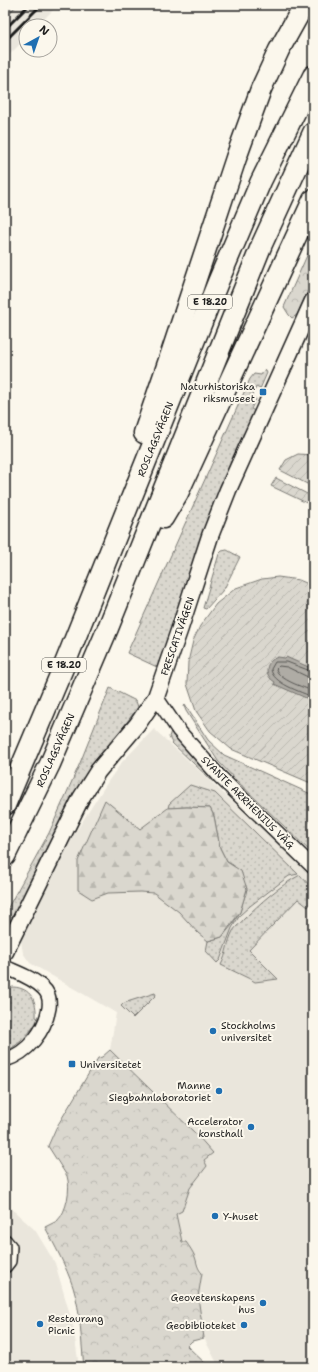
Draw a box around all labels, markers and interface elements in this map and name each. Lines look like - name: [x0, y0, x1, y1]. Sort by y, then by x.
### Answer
- north arrow: [18, 18, 58, 58]
- text: N: [36, 22, 52, 39]
- road number: E 18.20: [188, 295, 232, 309]
- place label: Naturhistoriska riksmuseet: [180, 380, 256, 405]
- marker: Naturhistoriska riksmuseet: [258, 387, 268, 397]
- street label: ROSLAGSVÄGEN: [134, 400, 176, 479]
- street label: FRESCATIVÄGEN: [158, 595, 197, 677]
- road number: E 18.20: [42, 658, 86, 672]
- street label: ROSLAGSVÄGEN: [33, 711, 78, 789]
- street label: SVANTE ARRHENIUS VÄG: [198, 753, 297, 852]
- place label: Stockholms universitet: [221, 1019, 276, 1044]
- marker: Stockholms universitet: [208, 1026, 218, 1036]
- place label: Universitetet: [80, 1058, 141, 1071]
- marker: Universitetet: [67, 1059, 77, 1069]
- place label: Manne Siegbahnlaboratoriet: [109, 1079, 211, 1104]
- marker: Manne Siegbahnlaboratoriet: [214, 1086, 224, 1096]
- place label: Accelerator konsthall: [187, 1115, 243, 1140]
- marker: Accelerator konsthall: [246, 1122, 256, 1132]
- place label: Y-huset: [223, 1210, 258, 1223]
- marker: Y-huset: [210, 1211, 220, 1221]
- place label: Geovetenskapens hus: [171, 1291, 255, 1316]
- marker: Geovetenskapens hus: [258, 1298, 268, 1308]
- place label: Restaurang Picnic: [48, 1312, 103, 1337]
- marker: Restaurang Picnic: [35, 1319, 45, 1329]
- place label: Geobiblioteket: [166, 1319, 236, 1332]
- marker: Geobiblioteket: [239, 1320, 249, 1330]

